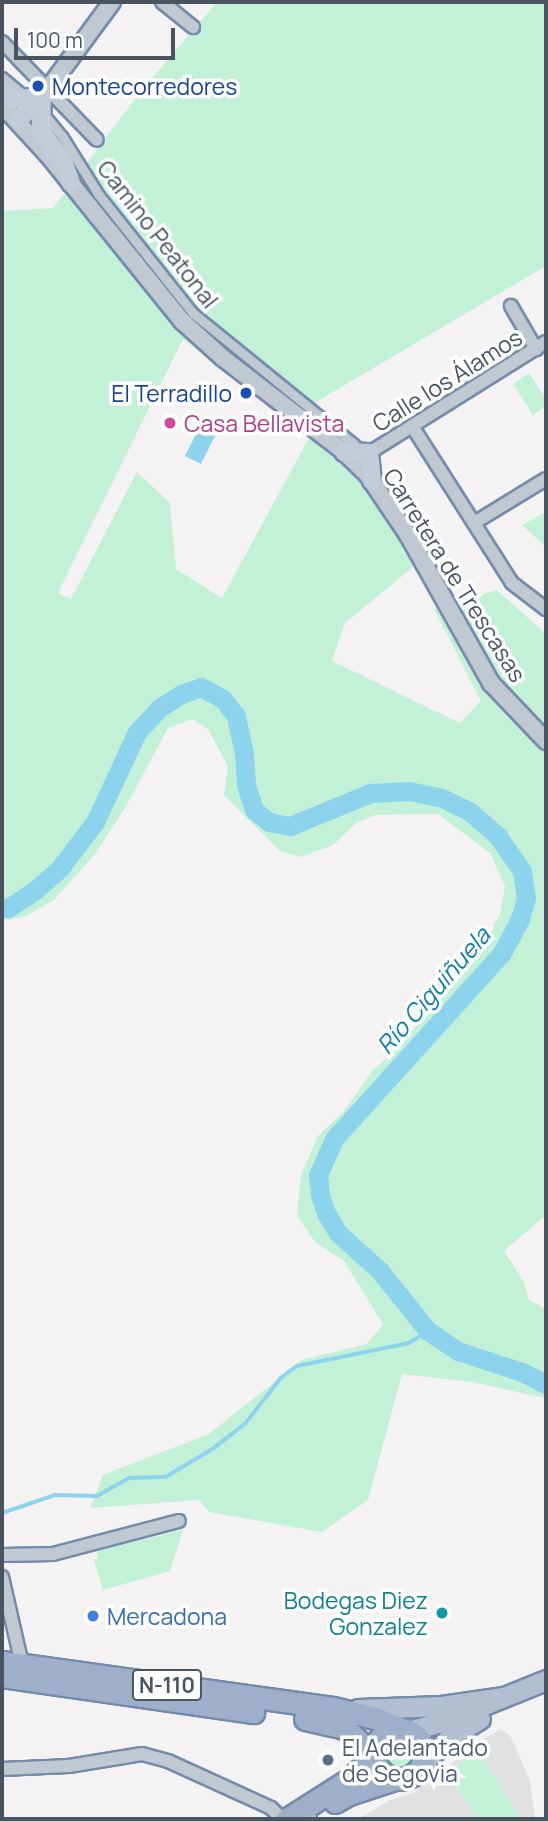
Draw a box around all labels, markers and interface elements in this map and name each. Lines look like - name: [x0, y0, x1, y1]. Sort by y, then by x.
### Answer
- scale bar: [18, 14, 178, 58]
- text: 100 m: [27, 26, 83, 54]
- place label: Montecorredores: [52, 72, 237, 100]
- marker: Montecorredores: [30, 78, 46, 94]
- street label: Camino Peatonal: [92, 155, 224, 313]
- street label: Calle los Álamos: [367, 323, 527, 437]
- place label: El Terradillo: [111, 379, 232, 407]
- marker: El Terradillo: [238, 385, 254, 401]
- place label: Casa Bellavista: [184, 409, 344, 437]
- marker: Casa Bellavista: [162, 415, 178, 431]
- street label: Carretera de Trescasas: [378, 463, 532, 687]
- water label: Río Ciguiñuela: [370, 921, 496, 1059]
- place label: Bodegas Diez Gonzalez: [284, 1586, 428, 1640]
- place label: Mercadona: [107, 1602, 227, 1630]
- marker: Bodegas Diez Gonzalez: [434, 1605, 450, 1621]
- marker: Mercadona: [85, 1608, 101, 1624]
- road number: N-110: [130, 1668, 204, 1702]
- place label: El Adelantado de Segovia: [342, 1733, 488, 1787]
- marker: El Adelantado de Segovia: [320, 1752, 336, 1768]

